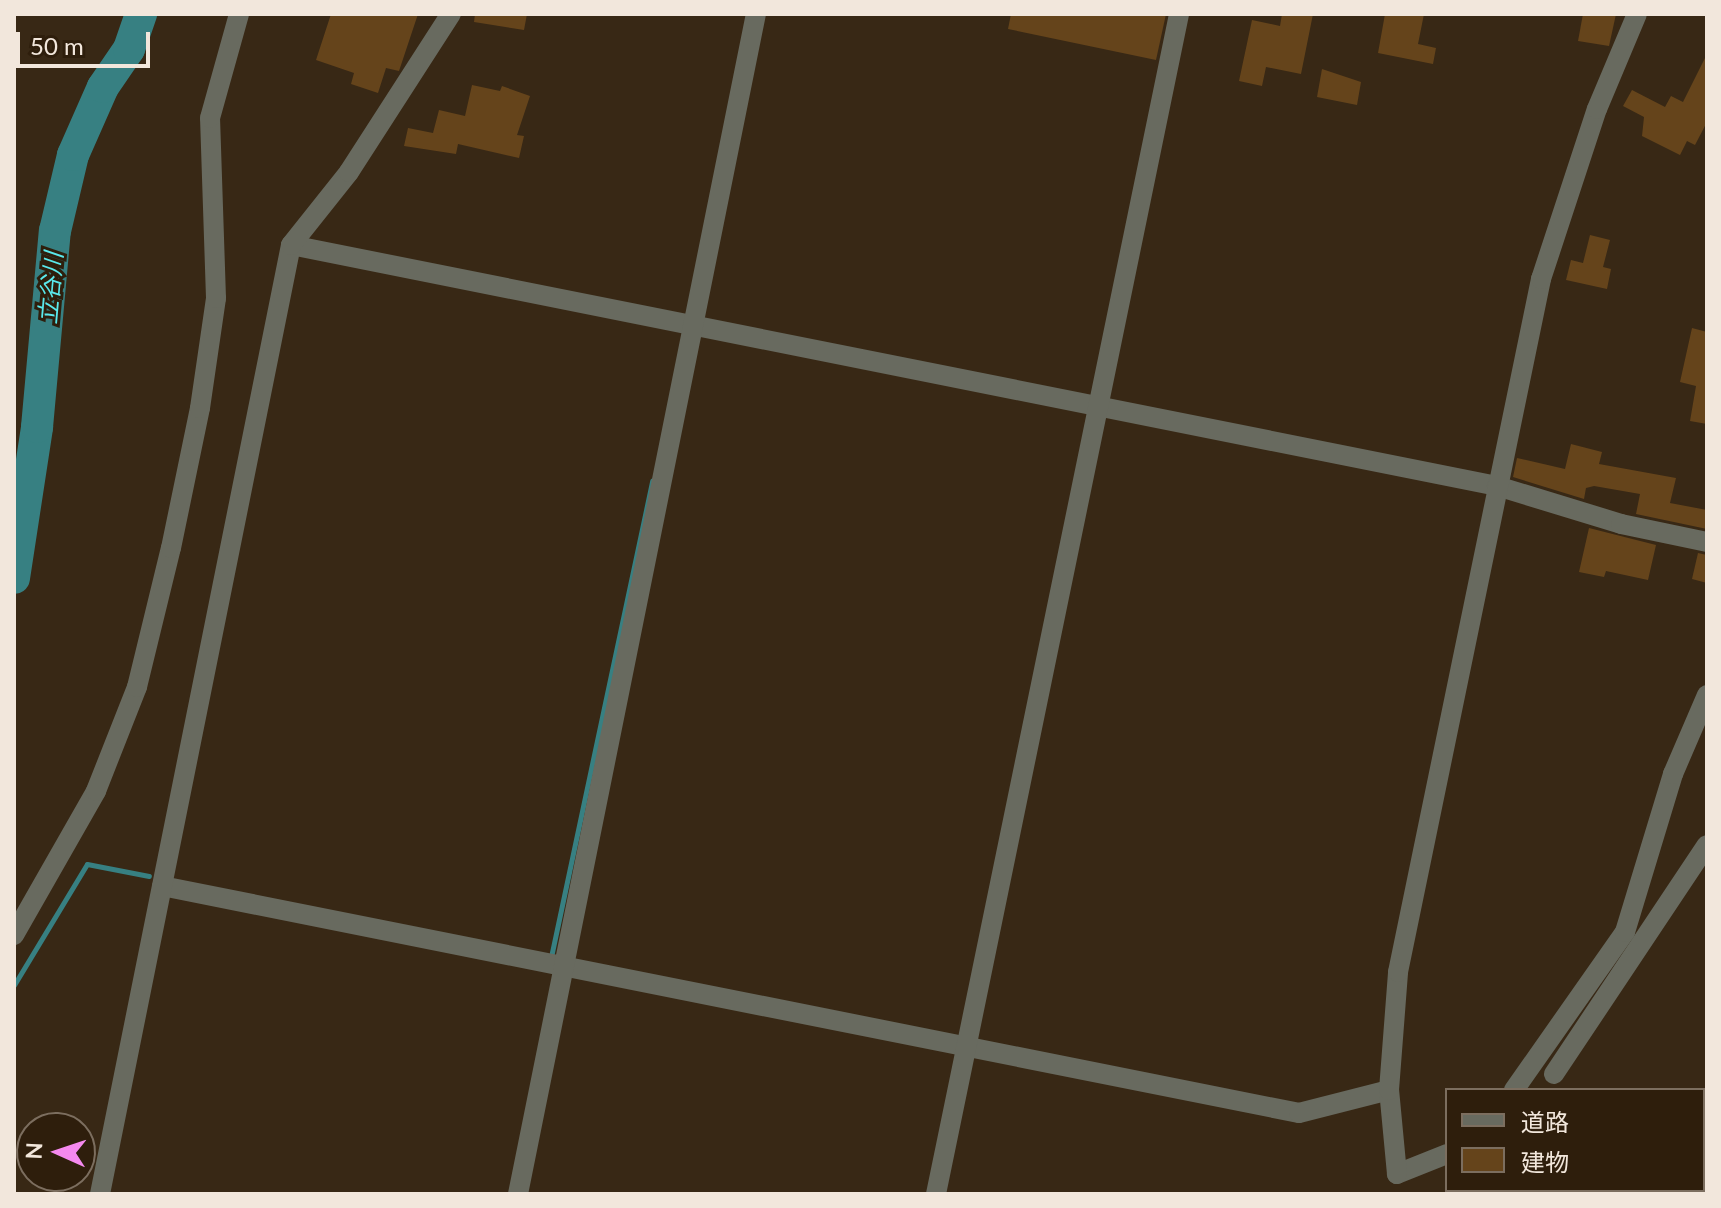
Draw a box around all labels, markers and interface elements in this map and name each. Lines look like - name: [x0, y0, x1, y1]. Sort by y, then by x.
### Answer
- scale bar: [20, 16, 154, 66]
- text: 50 m: [30, 31, 84, 60]
- water label: 立谷川: [33, 251, 67, 325]
- legend: [1445, 1088, 1705, 1192]
- text: 道路: [1521, 1107, 1569, 1136]
- north arrow: [16, 1112, 96, 1192]
- text: N: [20, 1142, 47, 1160]
- text: 建物: [1521, 1147, 1569, 1176]

